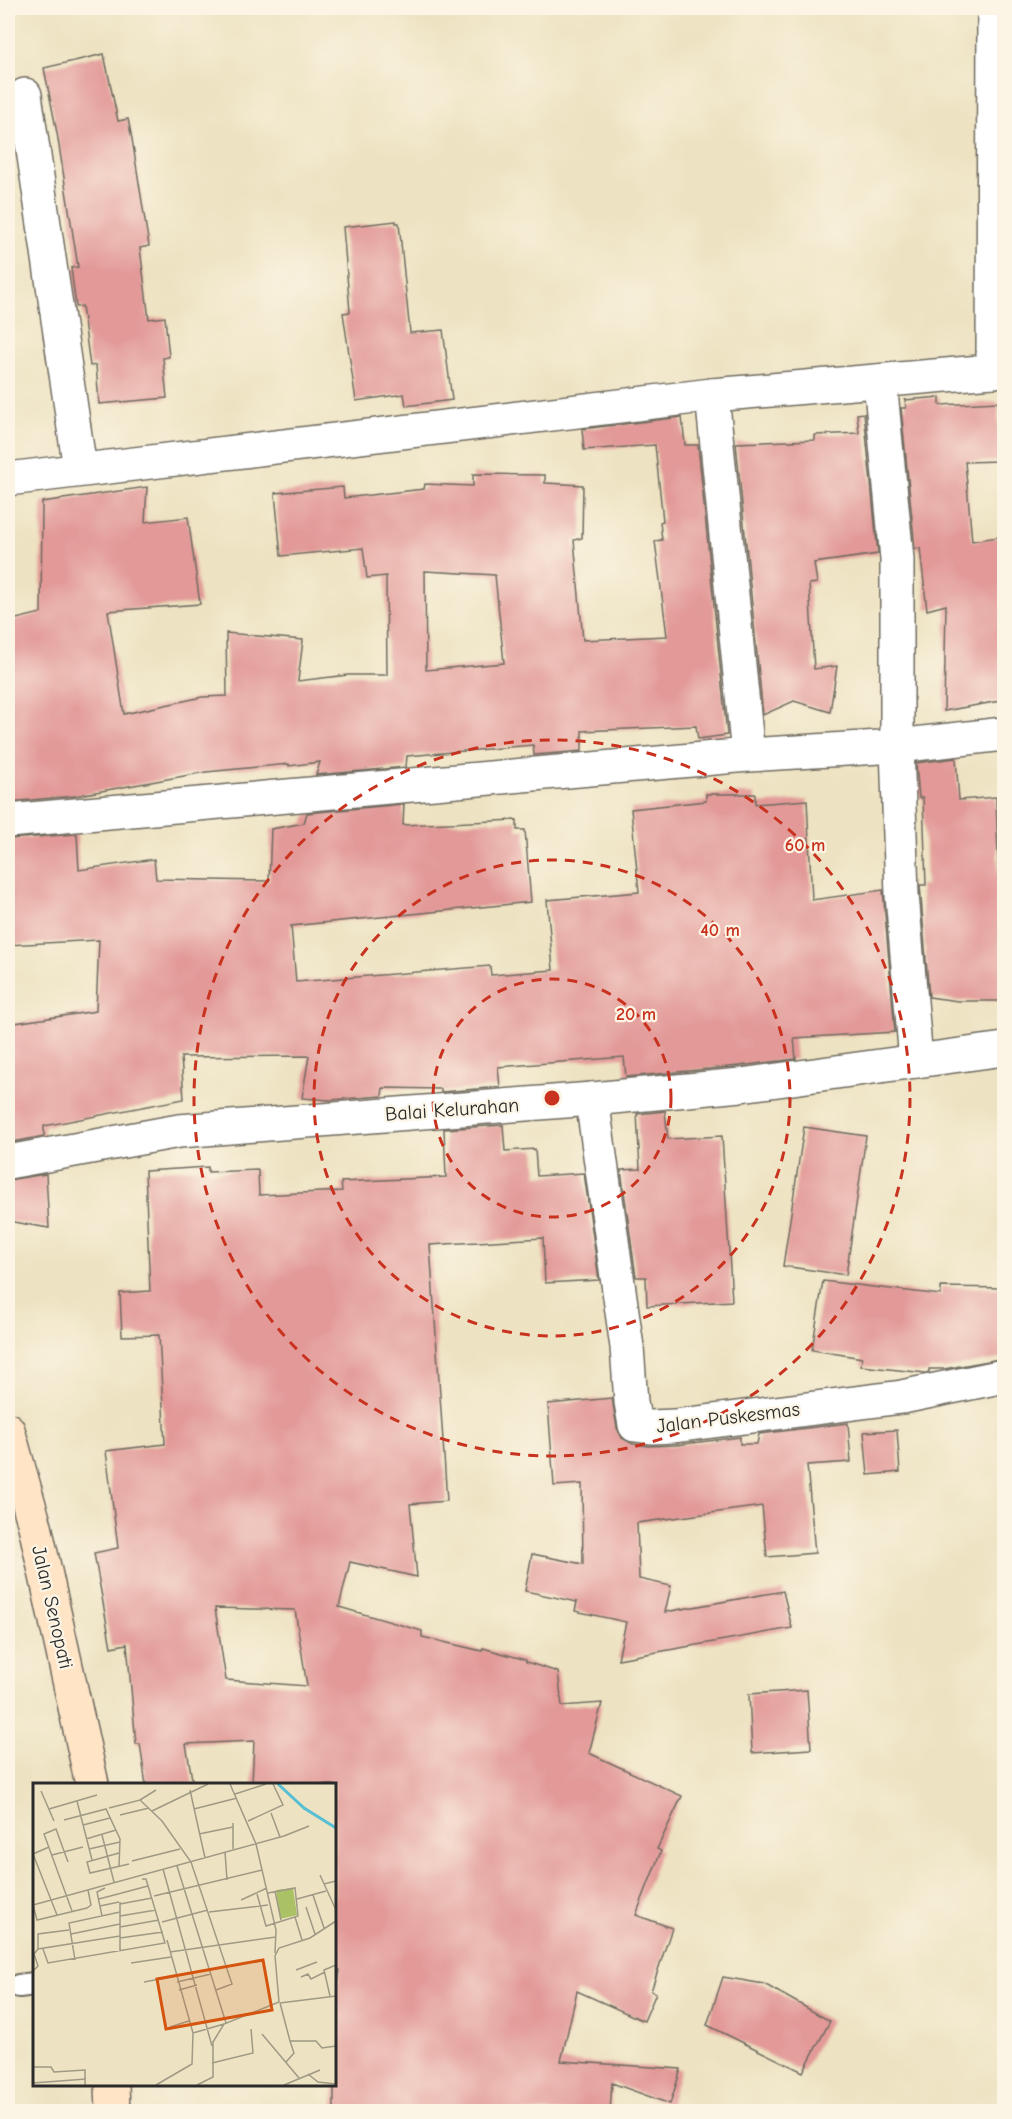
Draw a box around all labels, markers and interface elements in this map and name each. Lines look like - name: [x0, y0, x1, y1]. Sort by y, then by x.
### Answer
- text: 60 m: [785, 835, 825, 856]
- text: 40 m: [700, 920, 740, 941]
- text: 20 m: [616, 1004, 656, 1025]
- centre of rings: [542, 1088, 562, 1108]
- street label: Balai Kelurahan: [384, 1093, 520, 1126]
- street label: Jalan Puskesmas: [655, 1397, 801, 1438]
- street label: Jalan Senopati: [27, 1543, 78, 1671]
- inset map: [33, 1783, 336, 2086]

